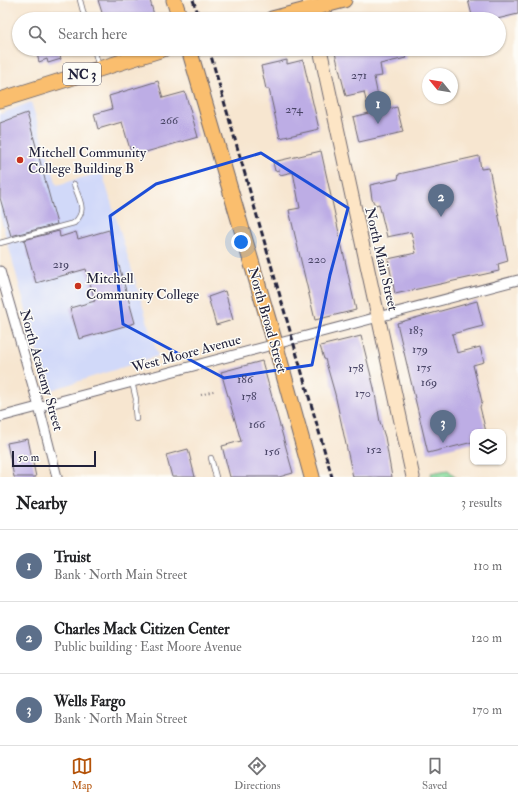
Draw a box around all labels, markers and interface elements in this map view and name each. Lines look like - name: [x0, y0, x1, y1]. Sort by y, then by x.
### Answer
- search box: [12, 12, 506, 56]
- icon: search: [26, 23, 48, 45]
- text: Search here: [58, 25, 127, 44]
- road number: NC 3: [63, 63, 101, 85]
- house number: 271: [351, 68, 367, 83]
- north arrow: [422, 68, 458, 104]
- pin: 1: [365, 91, 391, 124]
- house number: 274: [285, 102, 303, 117]
- house number: 266: [160, 113, 179, 128]
- place label: Mitchell Community College Building B: [28, 144, 147, 177]
- marker: Mitchell Community College Building B: [15, 155, 25, 165]
- pin: 2: [428, 184, 454, 217]
- street label: North Main Street: [361, 206, 402, 313]
- your location: [231, 232, 251, 252]
- house number: 220: [308, 252, 326, 267]
- house number: 219: [53, 257, 69, 272]
- street label: North Broad Street: [244, 265, 291, 375]
- place label: Mitchell Community College: [86, 270, 199, 304]
- marker: Mitchell Community College: [73, 281, 83, 291]
- street label: North Academy Street: [15, 307, 67, 434]
- house number: 183: [409, 323, 423, 338]
- street label: West Moore Avenue: [129, 331, 243, 376]
- house number: 179: [412, 342, 428, 357]
- house number: 175: [416, 360, 432, 375]
- house number: 178: [348, 361, 364, 376]
- house number: 186: [237, 372, 254, 387]
- house number: 169: [421, 375, 437, 390]
- house number: 170: [355, 386, 371, 401]
- house number: 178: [241, 389, 257, 404]
- pin: 3: [430, 410, 456, 443]
- house number: 166: [249, 417, 266, 432]
- map controls: [470, 429, 506, 465]
- button: layers: [470, 429, 506, 465]
- house number: 152: [366, 442, 382, 457]
- house number: 156: [264, 444, 281, 459]
- scale bar: [12, 449, 96, 468]
- text: 50 m: [18, 451, 39, 464]
- text: Nearby: [16, 493, 67, 514]
- text: 3 results: [461, 495, 502, 511]
- text: Truist: [54, 548, 91, 567]
- text: 1: [27, 558, 31, 574]
- text: 110 m: [473, 558, 502, 574]
- text: Bank · North Main Street: [54, 567, 187, 583]
- text: Charles Mack Citizen Center: [54, 620, 230, 639]
- text: 2: [26, 630, 32, 646]
- text: 120 m: [471, 630, 502, 646]
- text: Public building · East Moore Avenue: [54, 639, 242, 655]
- text: Wells Fargo: [54, 692, 125, 711]
- text: 3: [27, 702, 32, 718]
- text: 170 m: [472, 702, 502, 718]
- text: Bank · North Main Street: [54, 711, 187, 727]
- tab: Map: [71, 755, 93, 792]
- tab: Directions: [234, 755, 281, 792]
- tab: Saved: [422, 755, 447, 792]

